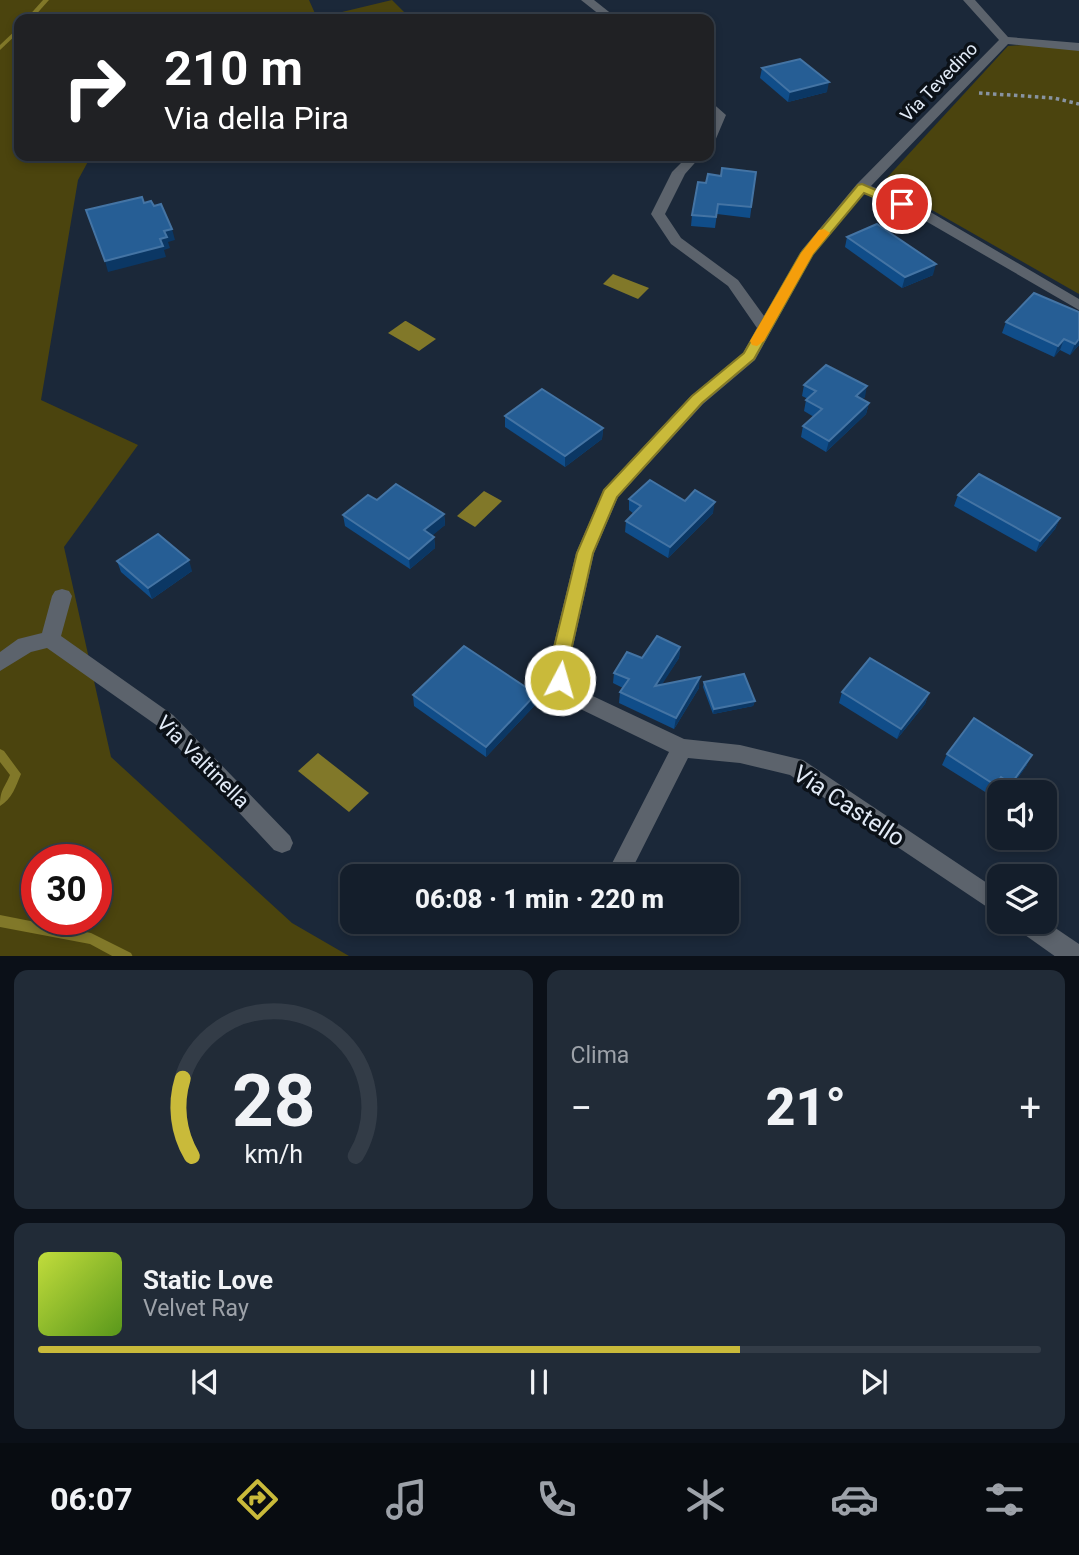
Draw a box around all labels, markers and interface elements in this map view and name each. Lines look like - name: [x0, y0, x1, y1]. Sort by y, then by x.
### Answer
- street label: Via Tevedino: [896, 38, 982, 126]
- text: 210 m: [164, 40, 303, 97]
- icon: right: [49, 42, 140, 133]
- text: Via della Pira: [164, 99, 349, 137]
- pin: [872, 174, 932, 234]
- icon: arrive: [883, 185, 921, 223]
- position arrow: [523, 643, 597, 717]
- street label: Via Valtinella: [152, 711, 254, 813]
- street label: Via Castello: [788, 760, 910, 852]
- map controls: [987, 780, 1057, 934]
- button: sound: [987, 780, 1057, 850]
- speed limit sign: 30: [21, 844, 112, 935]
- button: layers: [987, 864, 1057, 934]
- text: 06:08 · 1 min · 220 m: [415, 884, 664, 914]
- text: Clima: [571, 1042, 629, 1069]
- text: 28: [231, 1058, 315, 1144]
- text: 21°: [766, 1077, 846, 1138]
- text: −: [571, 1086, 592, 1130]
- text: +: [1019, 1086, 1041, 1130]
- text: km/h: [244, 1139, 303, 1168]
- text: Static Love: [143, 1265, 273, 1295]
- text: Velvet Ray: [143, 1295, 249, 1322]
- icon: previous: [186, 1363, 224, 1401]
- icon: pause: [520, 1363, 558, 1401]
- icon: next: [855, 1363, 893, 1401]
- icon: directions: [233, 1475, 282, 1524]
- icon: music: [382, 1475, 431, 1524]
- icon: phone: [532, 1475, 581, 1524]
- icon: climate: [681, 1475, 730, 1524]
- icon: car: [830, 1475, 879, 1524]
- icon: filters: [980, 1475, 1029, 1524]
- text: 06:07: [50, 1480, 133, 1518]

